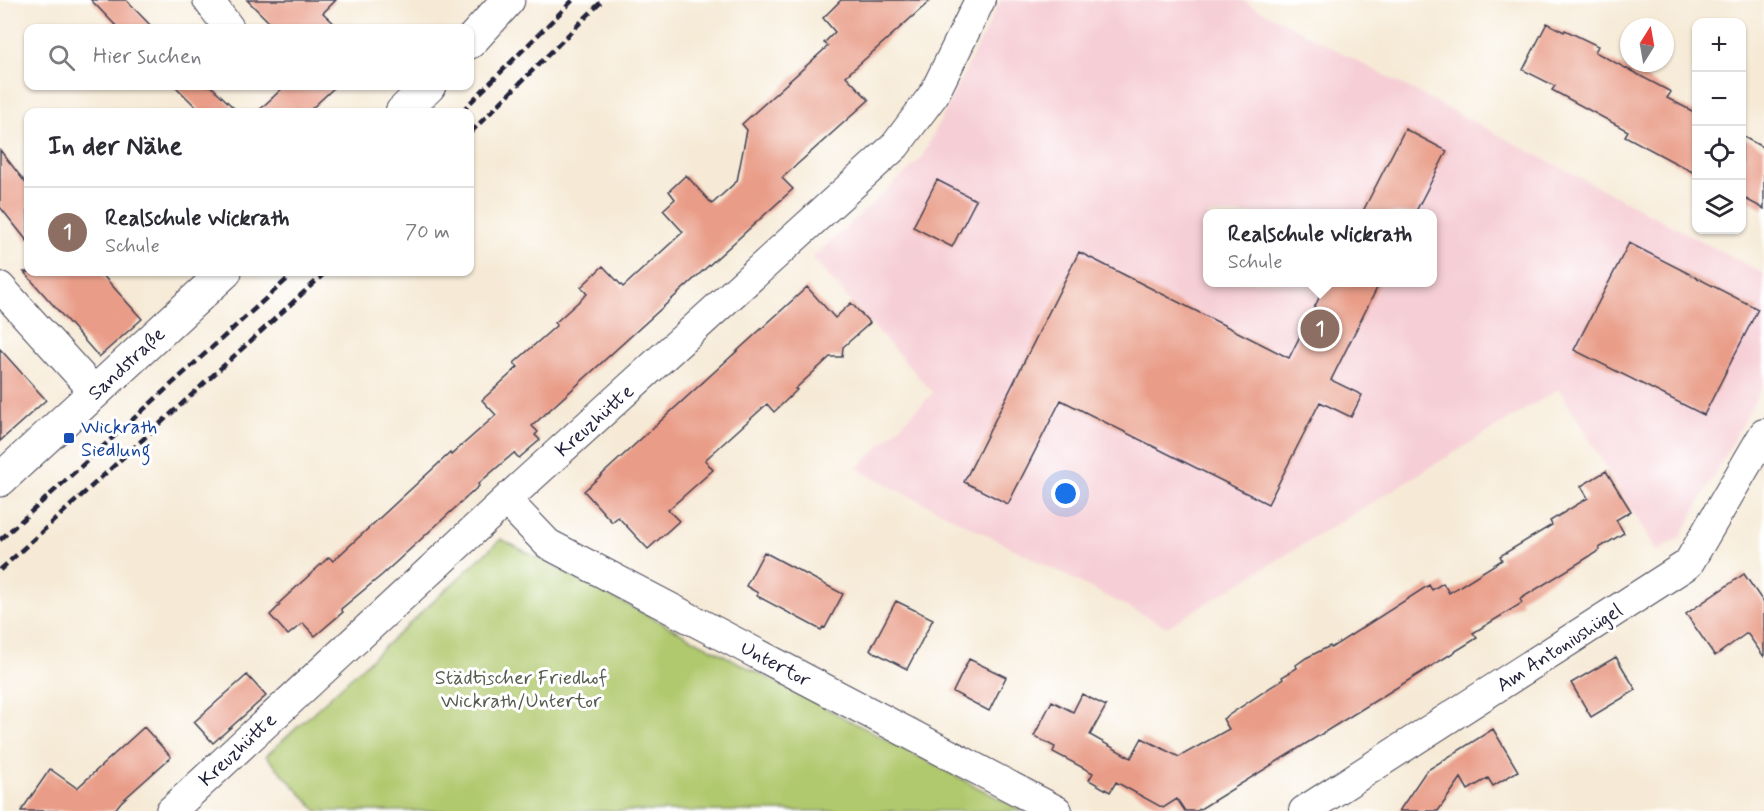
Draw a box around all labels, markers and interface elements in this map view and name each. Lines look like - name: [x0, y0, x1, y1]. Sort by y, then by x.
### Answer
- north arrow: [1620, 18, 1674, 72]
- map controls: [1692, 18, 1746, 234]
- button: +: [1692, 18, 1746, 72]
- search box: [24, 24, 474, 90]
- icon: search: [45, 41, 78, 74]
- text: Hier suchen: [93, 43, 202, 71]
- button: −: [1692, 72, 1746, 126]
- button: locate: [1692, 126, 1746, 180]
- text: In der Nähe: [48, 130, 182, 164]
- button: layers: [1692, 180, 1746, 234]
- text: Realschule Wickrath: [105, 205, 289, 233]
- popup: [1203, 209, 1437, 287]
- text: 1: [63, 219, 72, 246]
- text: 70 m: [405, 219, 450, 246]
- text: Realschule Wickrath: [1228, 221, 1412, 249]
- text: Schule: [105, 233, 160, 260]
- text: Schule: [1228, 249, 1283, 276]
- pin: 1: [1300, 306, 1340, 352]
- street label: Sandstraße: [83, 321, 172, 407]
- street label: Kreuzhütte: [550, 378, 640, 464]
- place label: Wickrath Siedlung: [81, 414, 157, 466]
- marker: Wickrath Siedlung: [62, 431, 76, 445]
- your location: [1051, 479, 1080, 508]
- street label: Am Antoniushügel: [1492, 597, 1628, 699]
- street label: Untertor: [736, 635, 816, 694]
- park label: Städtischer Friedhof Wickrath/Untertor: [435, 665, 607, 715]
- street label: Kreuzhütte: [193, 707, 283, 793]

